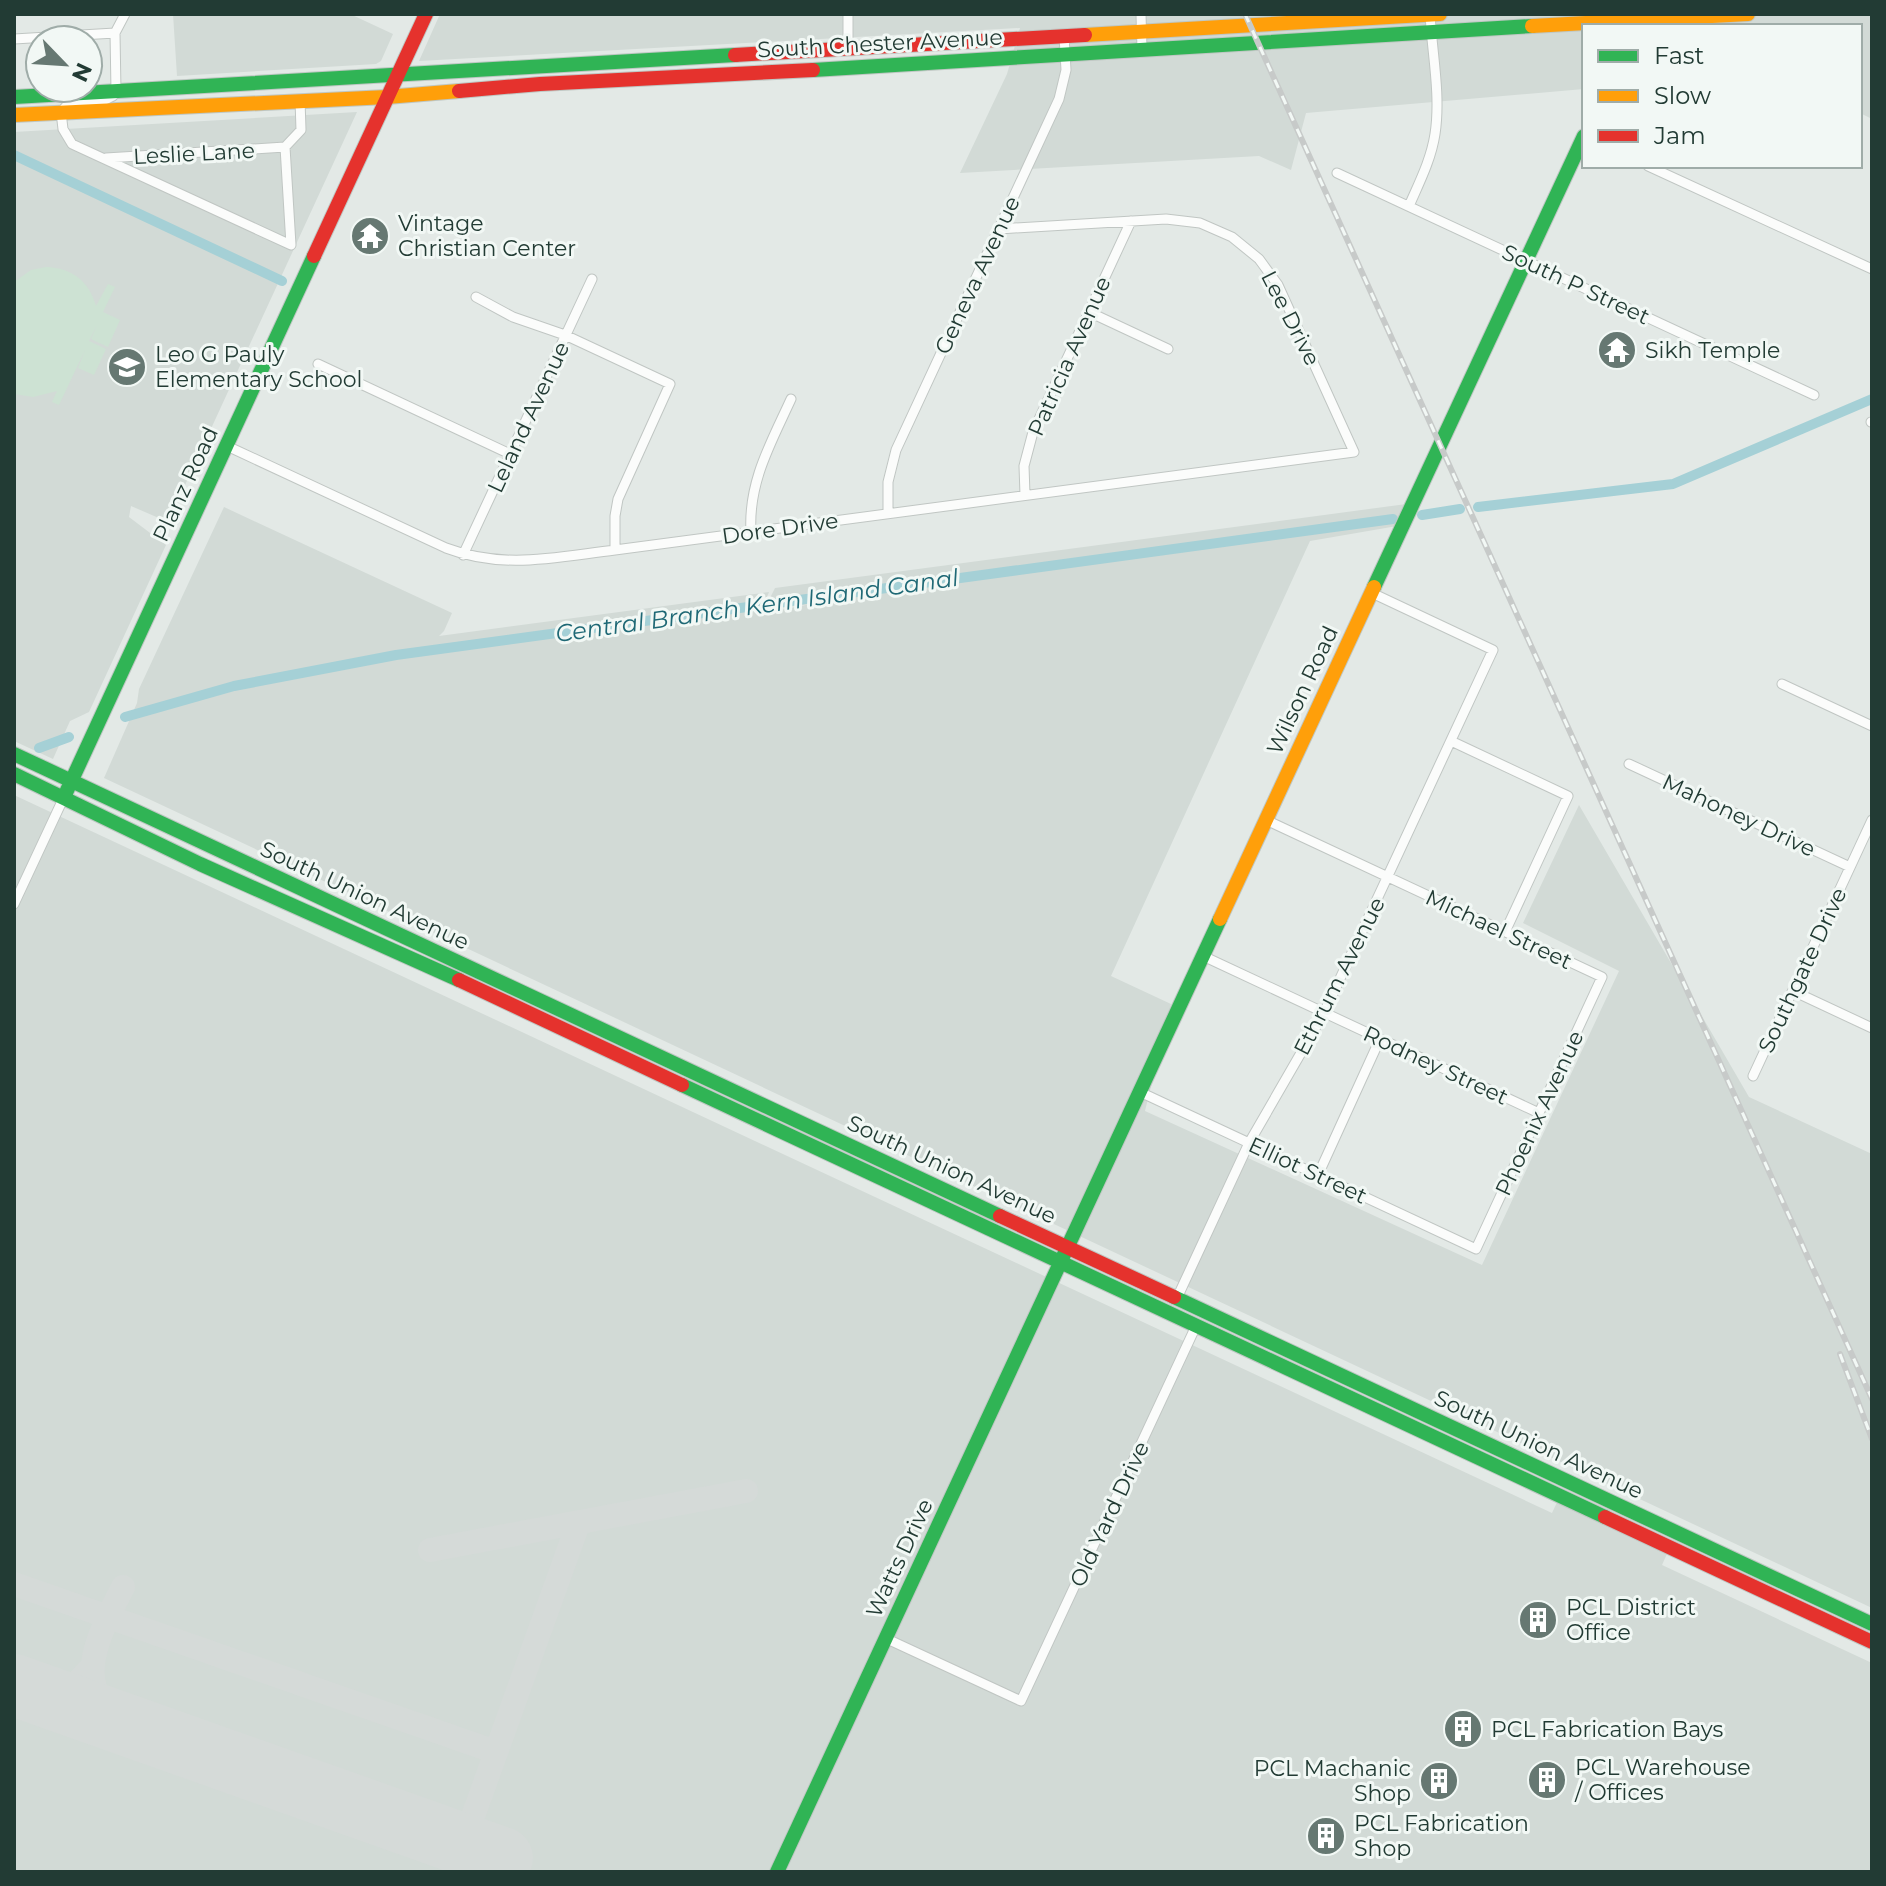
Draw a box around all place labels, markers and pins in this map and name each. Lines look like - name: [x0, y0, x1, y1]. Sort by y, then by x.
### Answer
- place label: Vintage Christian Center: [398, 210, 576, 262]
- temple icon: Vintage Christian Center: [349, 215, 391, 257]
- temple icon: Sikh Temple: [1596, 329, 1638, 371]
- place label: Sikh Temple: [1645, 337, 1780, 364]
- place label: Leo G Pauly Elementary School: [155, 341, 362, 393]
- school or university icon: Leo G Pauly Elementary School: [106, 346, 148, 388]
- place label: PCL District Office: [1566, 1594, 1696, 1646]
- building icon: PCL District Office: [1517, 1599, 1559, 1641]
- building icon: PCL Fabrication Bays: [1442, 1708, 1484, 1750]
- place label: PCL Fabrication Bays: [1491, 1716, 1724, 1743]
- place label: PCL Warehouse / Offices: [1574, 1754, 1751, 1806]
- place label: PCL Machanic Shop: [1254, 1755, 1411, 1807]
- building icon: PCL Warehouse / Offices: [1526, 1759, 1568, 1801]
- building icon: PCL Machanic Shop: [1418, 1760, 1460, 1802]
- place label: PCL Fabrication Shop: [1354, 1810, 1529, 1862]
- building icon: PCL Fabrication Shop: [1305, 1815, 1347, 1857]

